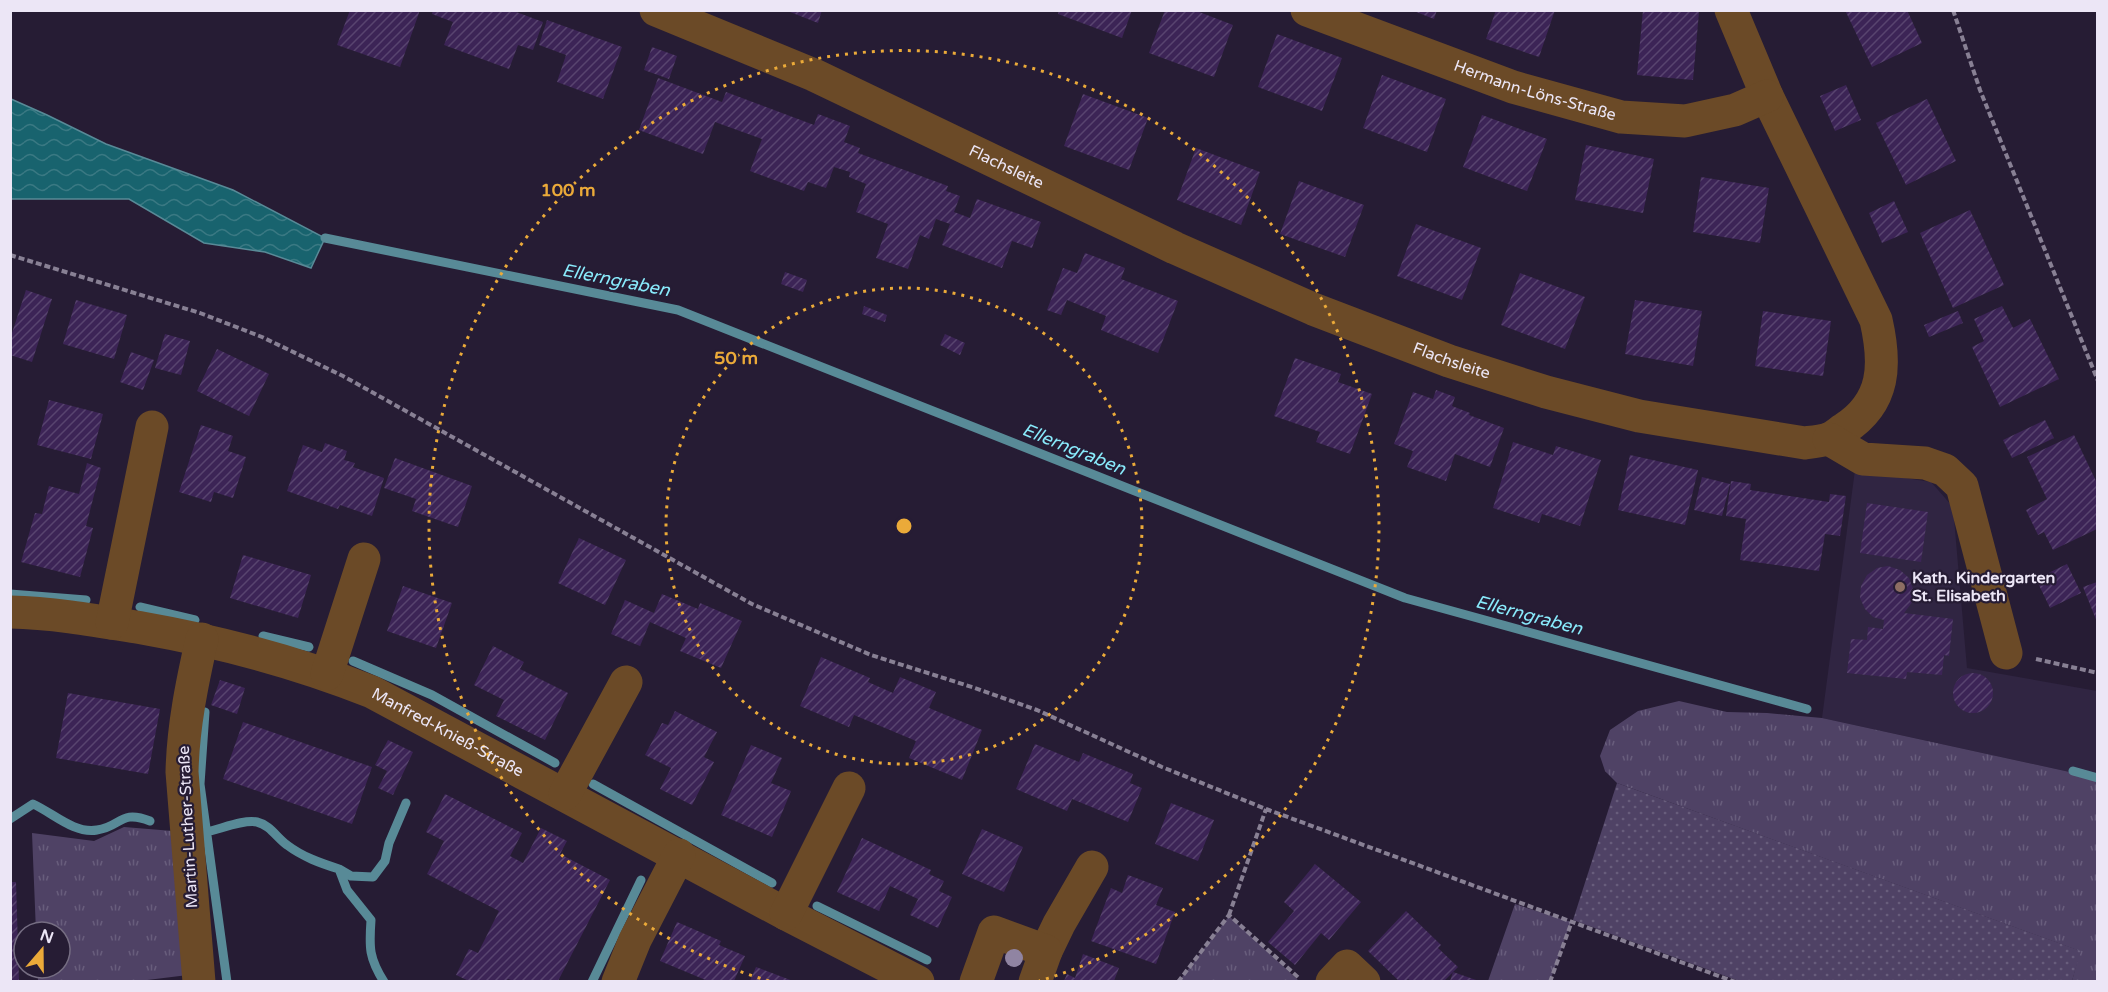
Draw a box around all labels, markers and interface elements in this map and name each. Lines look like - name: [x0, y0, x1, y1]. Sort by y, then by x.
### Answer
- street label: Hermann-Löns-Straße: [1451, 56, 1618, 125]
- street label: Flachsleite: [966, 141, 1047, 194]
- text: 100 m: [540, 179, 596, 201]
- water label: Ellerngraben: [560, 259, 673, 301]
- street label: Flachsleite: [1410, 338, 1493, 384]
- text: 50 m: [714, 347, 758, 369]
- water label: Ellerngraben: [1019, 418, 1130, 480]
- centre of rings: [894, 516, 914, 536]
- place label: Kath. Kindergarten St. Elisabeth: [1912, 568, 2055, 606]
- marker: Kath. Kindergarten St. Elisabeth: [1893, 580, 1907, 594]
- water label: Ellerngraben: [1473, 590, 1586, 640]
- street label: Manfred-Knieß-Straße: [368, 684, 527, 781]
- street label: Martin-Luther-Straße: [174, 745, 202, 909]
- north arrow: [12, 920, 72, 980]
- text: N: [37, 925, 56, 948]

